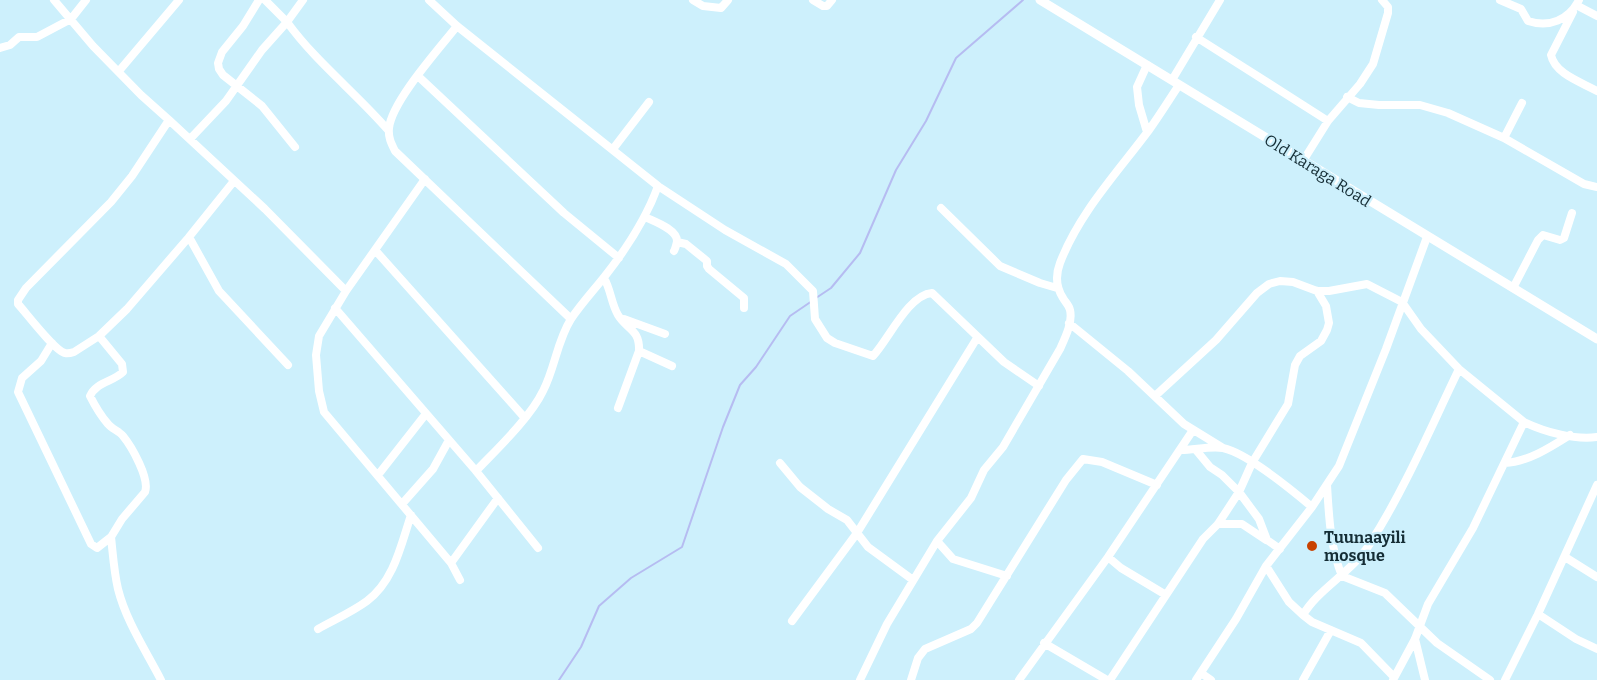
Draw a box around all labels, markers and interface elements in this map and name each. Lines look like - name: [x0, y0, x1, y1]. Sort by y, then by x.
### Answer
- street label: Old Karaga Road: [1261, 130, 1375, 211]
- place label: Tuunaayili mosque: [1324, 528, 1406, 565]
- marker: Tuunaayili mosque: [1305, 539, 1319, 553]

